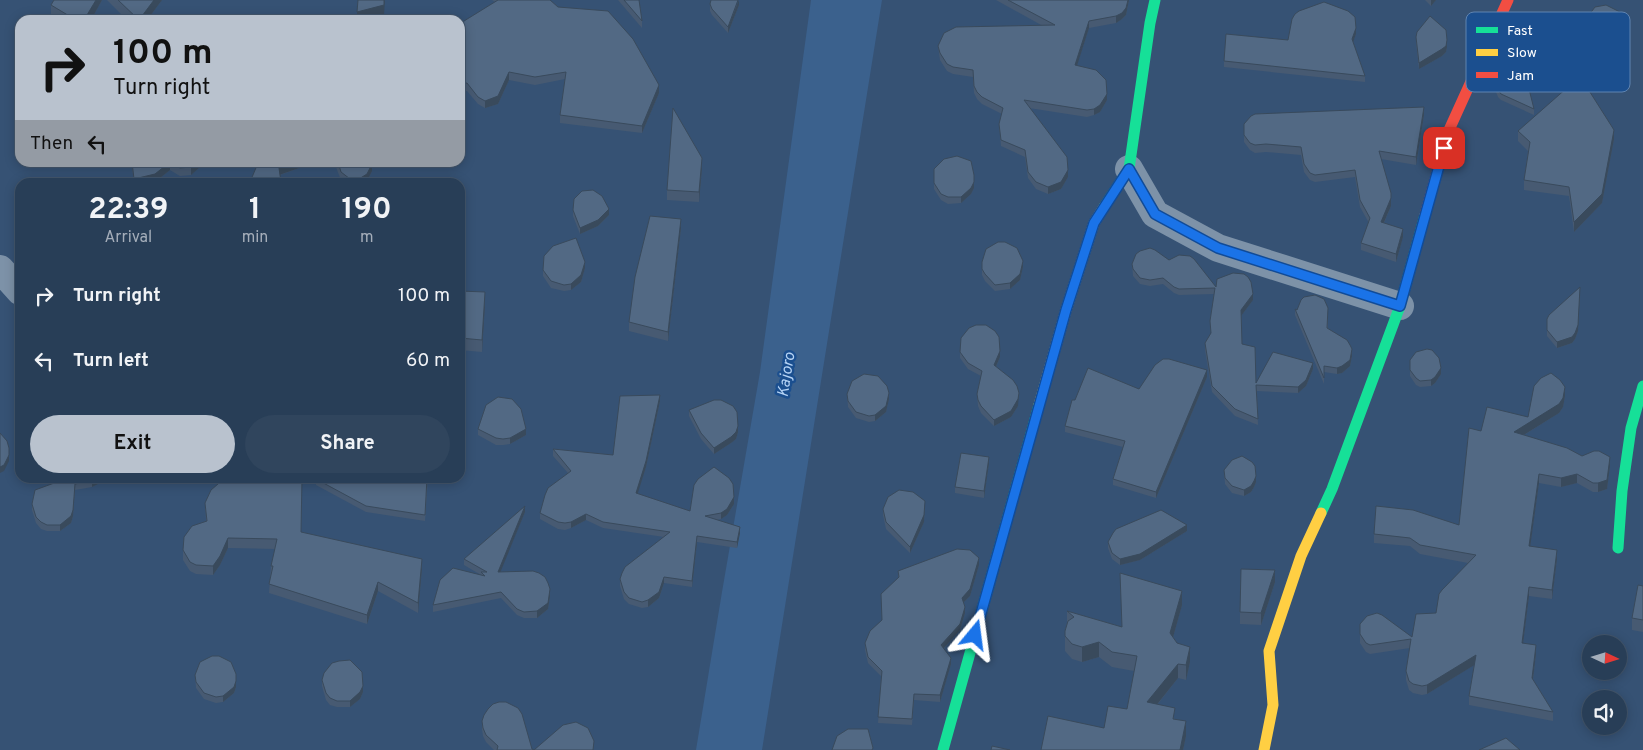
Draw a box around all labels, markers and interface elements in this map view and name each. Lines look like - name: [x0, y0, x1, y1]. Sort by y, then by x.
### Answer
- legend: [1466, 12, 1630, 92]
- text: Fast: [1507, 23, 1533, 40]
- text: 100 m: [113, 32, 213, 76]
- icon: right: [30, 35, 95, 100]
- text: Slow: [1507, 45, 1537, 62]
- text: Jam: [1507, 68, 1534, 85]
- text: Turn right: [113, 75, 210, 102]
- pin: [1423, 127, 1465, 169]
- icon: left: [83, 130, 111, 158]
- text: Then: [30, 132, 73, 156]
- icon: arrive: [1430, 134, 1458, 162]
- text: 22:39: [88, 192, 169, 229]
- text: 1: [249, 192, 261, 229]
- text: 190: [342, 192, 392, 229]
- text: Arrival: [105, 228, 152, 248]
- text: min: [242, 228, 268, 248]
- text: m: [360, 228, 373, 248]
- icon: right: [30, 282, 58, 310]
- text: Turn right: [73, 284, 161, 308]
- text: 100 m: [398, 284, 450, 308]
- icon: left: [30, 347, 58, 375]
- text: Turn left: [73, 349, 149, 373]
- text: 60 m: [406, 349, 450, 373]
- water label: Kajoro: [774, 351, 800, 399]
- button: Exit: [30, 415, 235, 473]
- button: Share: [245, 415, 450, 473]
- position arrow: [948, 608, 1000, 660]
- north arrow: [1582, 635, 1628, 680]
- map controls: [1582, 635, 1627, 735]
- button: sound: [1582, 690, 1627, 735]

